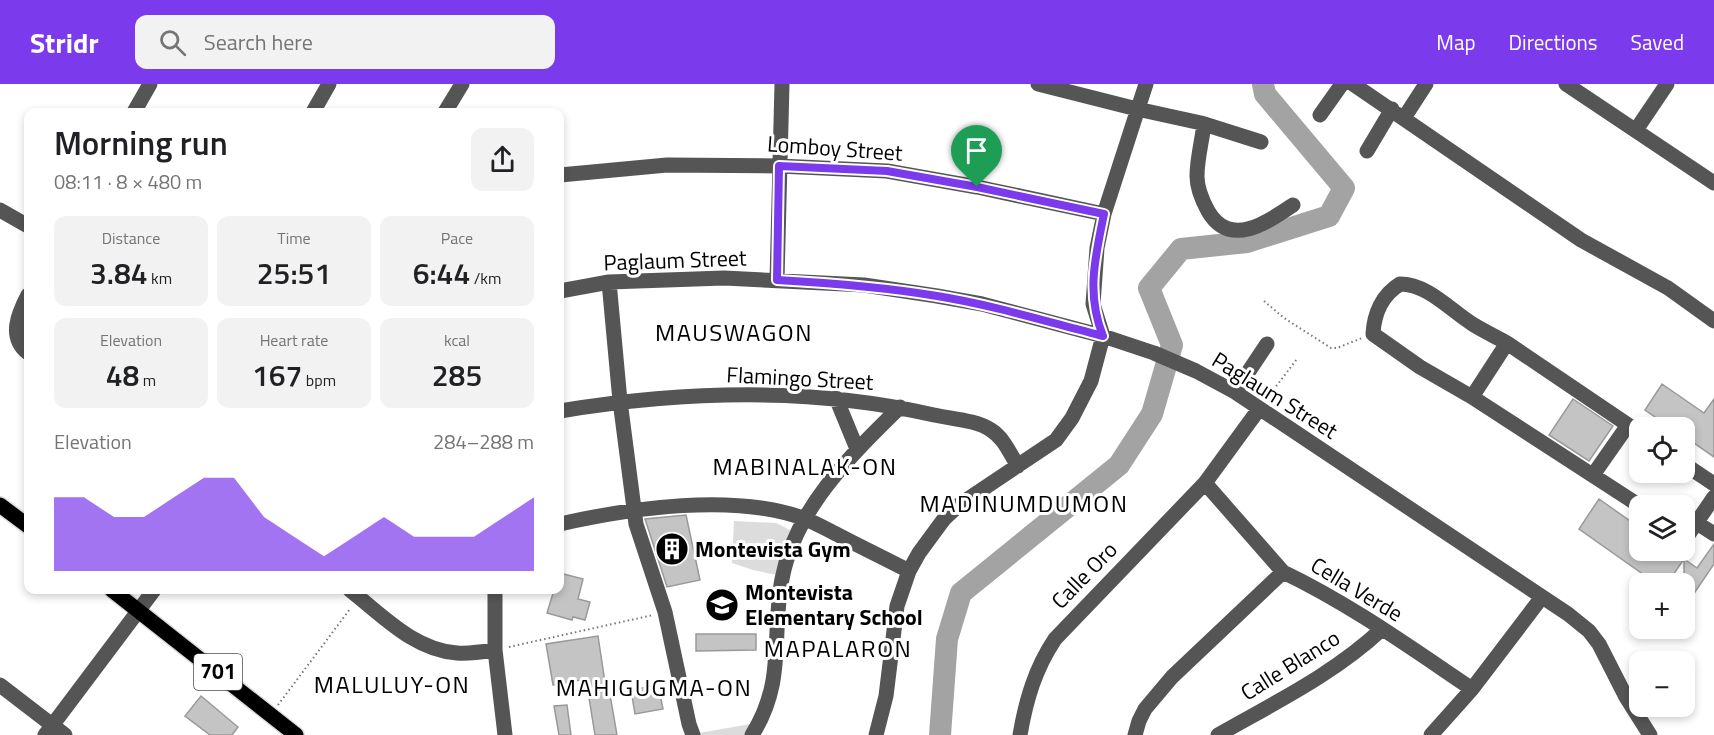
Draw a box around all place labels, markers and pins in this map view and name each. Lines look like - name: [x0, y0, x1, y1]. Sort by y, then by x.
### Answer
- pin: [951, 125, 1002, 187]
- building icon: Montevista Gym: [654, 531, 690, 567]
- place label: Montevista Gym: [695, 532, 851, 566]
- place label: Montevista Elementary School: [745, 575, 923, 634]
- school or university icon: Montevista Elementary School: [704, 587, 740, 623]

